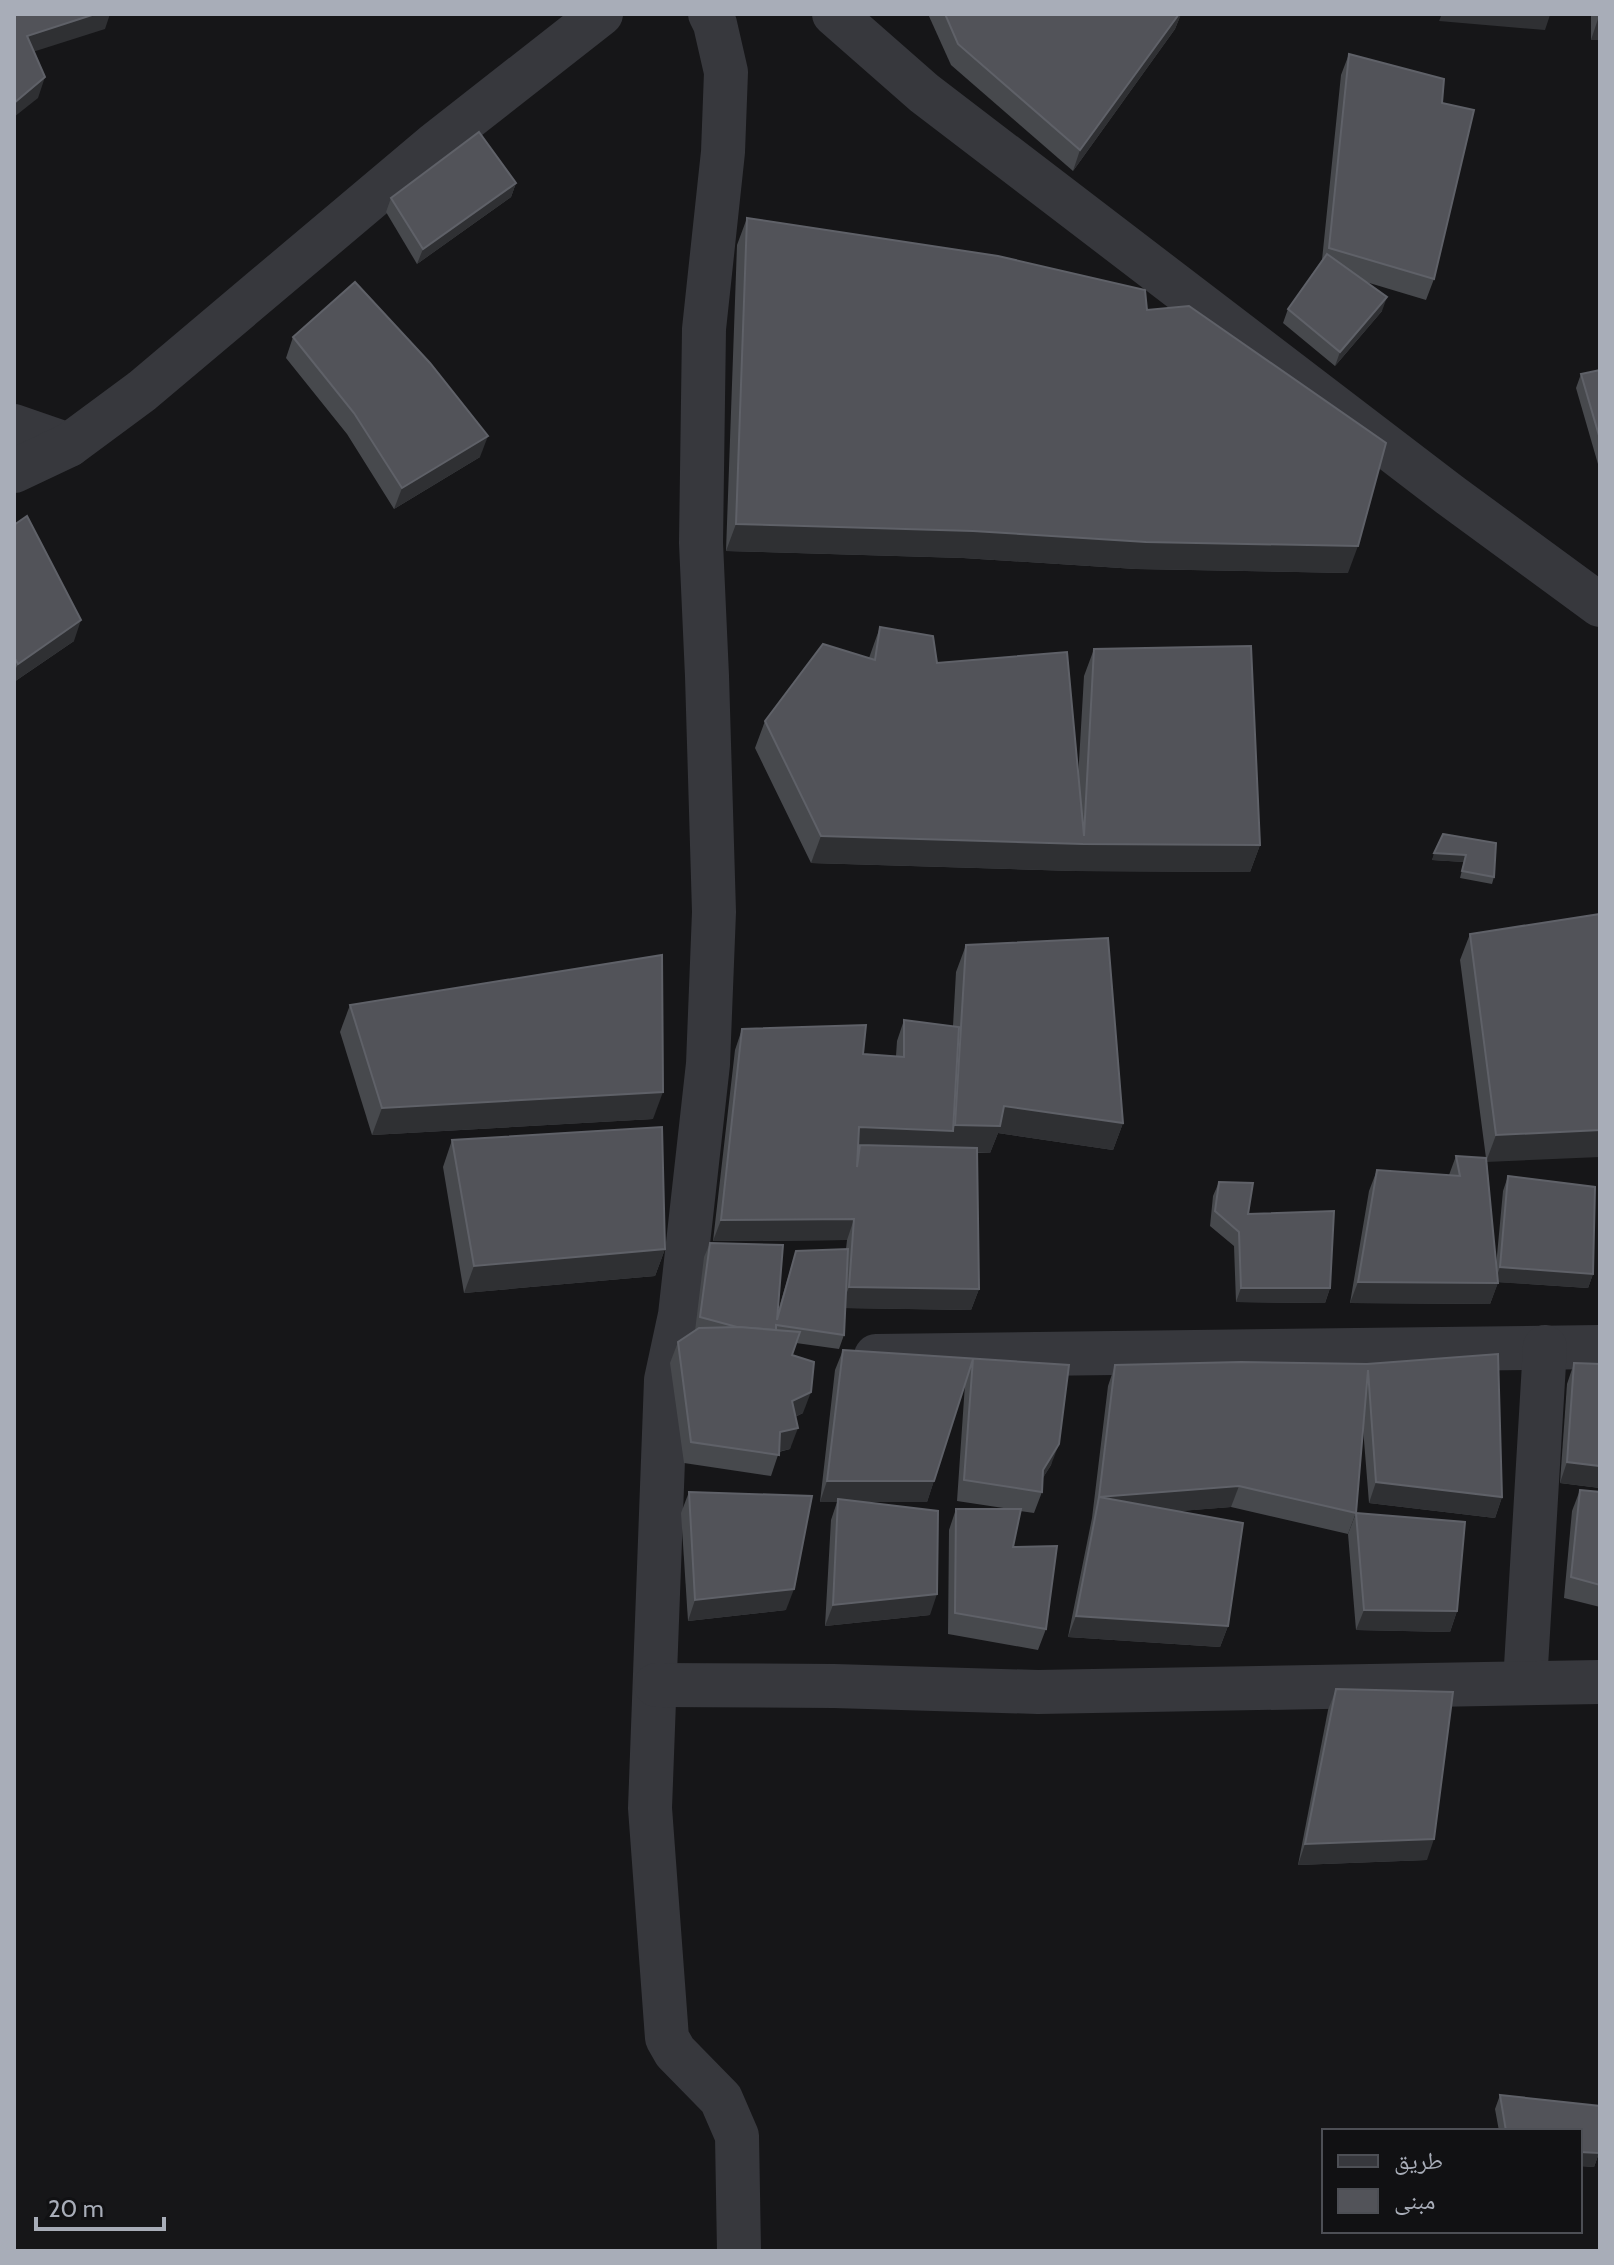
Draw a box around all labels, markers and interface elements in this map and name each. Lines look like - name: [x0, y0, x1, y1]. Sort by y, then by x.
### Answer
- legend: [1322, 2129, 1582, 2233]
- text: طريق: [1394, 2146, 1443, 2175]
- scale bar: [36, 2181, 164, 2231]
- text: مبنى: [1394, 2186, 1435, 2215]
- text: 20 m: [48, 2194, 104, 2223]

